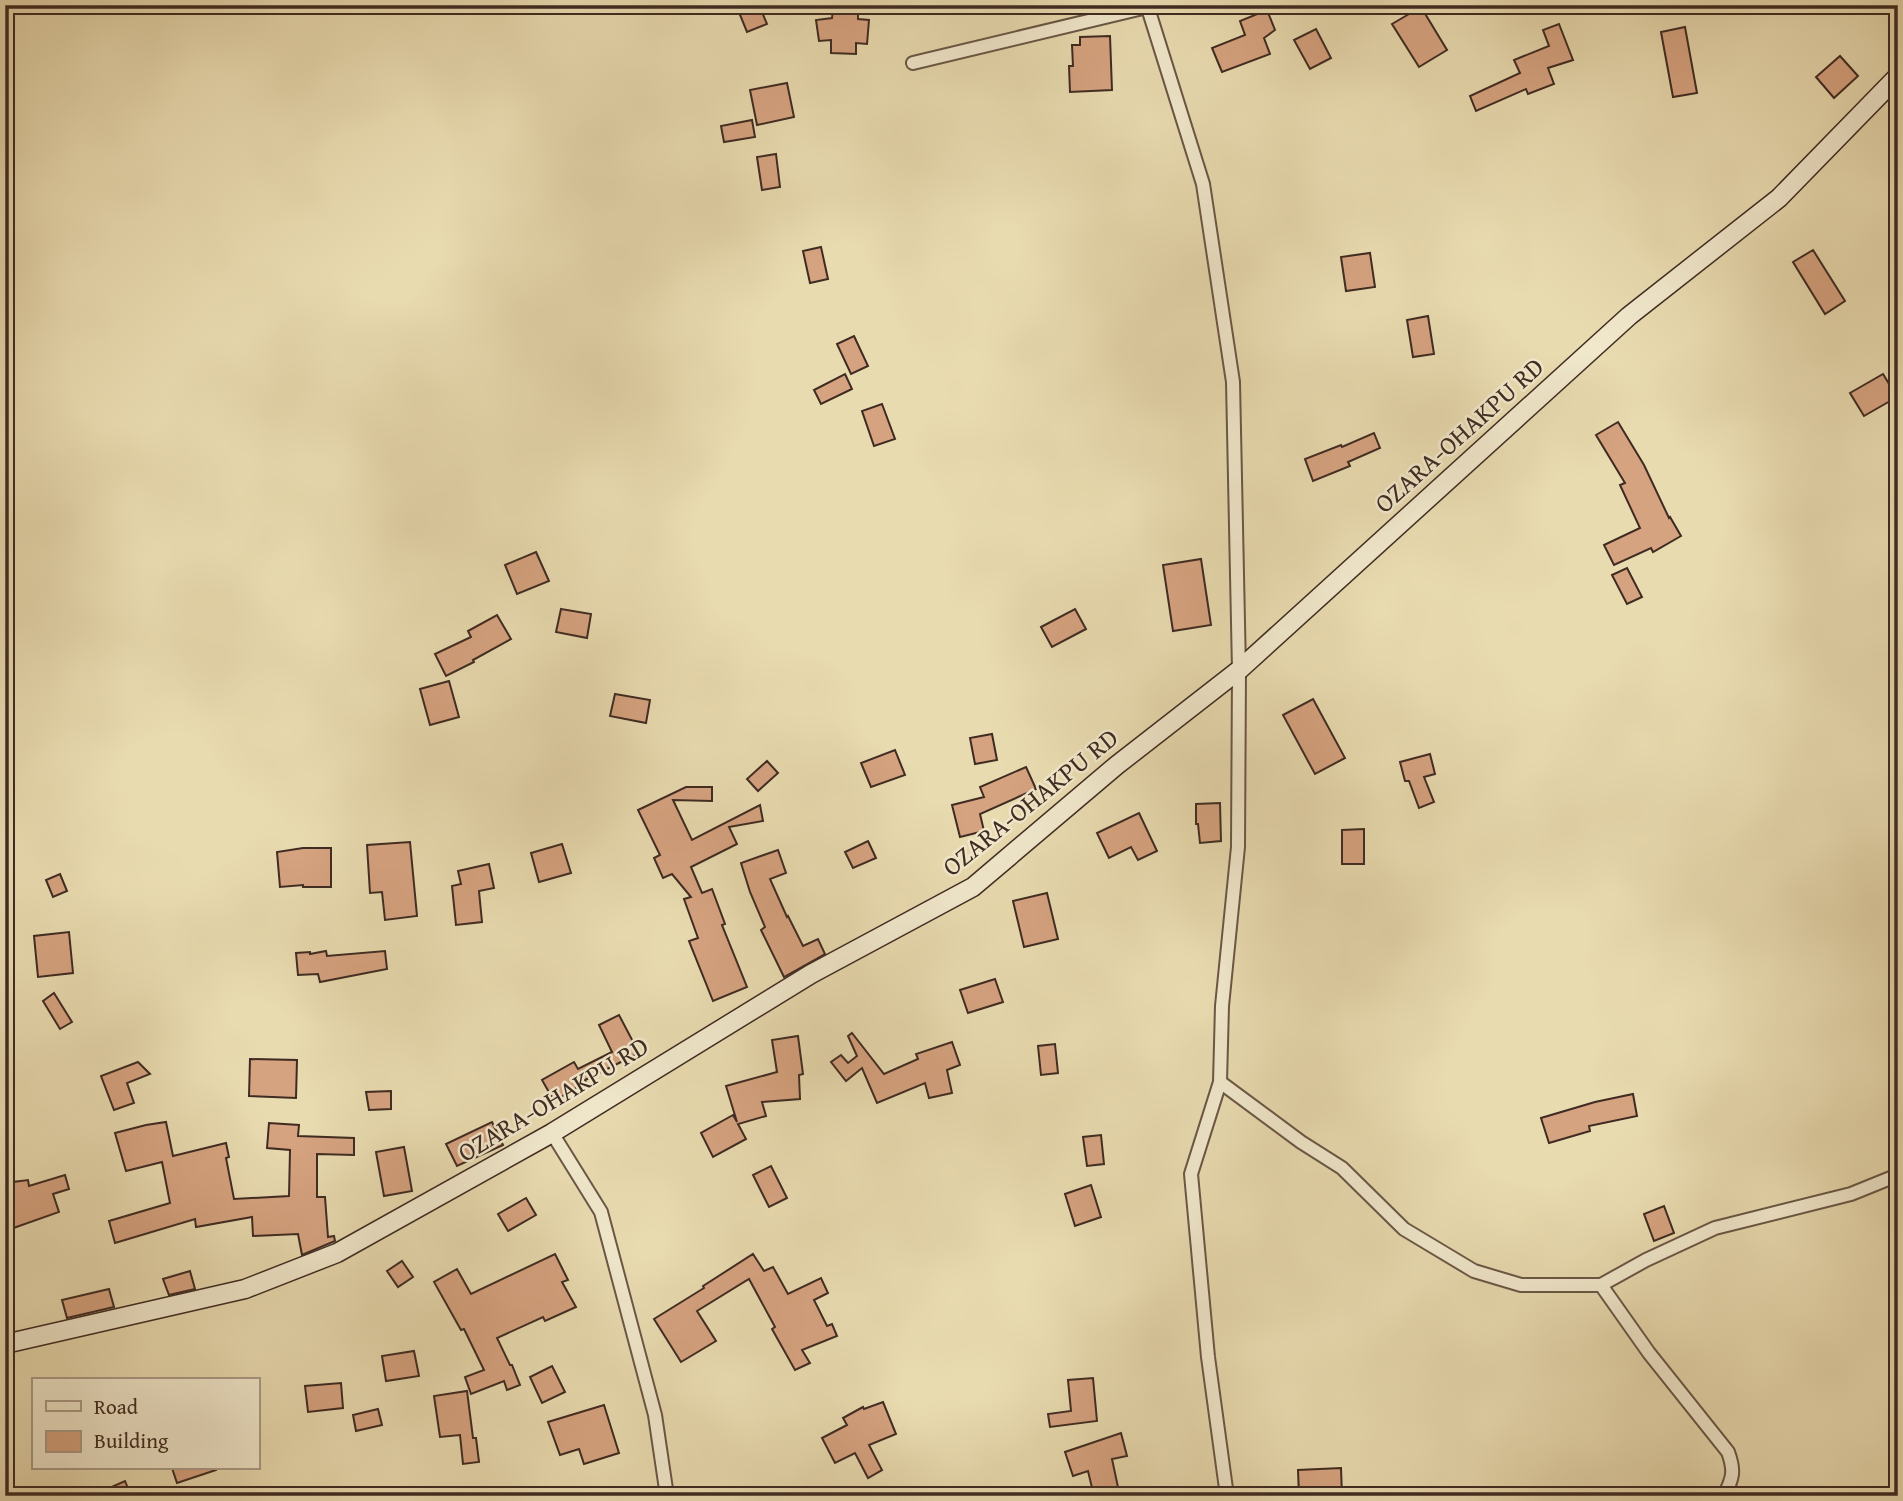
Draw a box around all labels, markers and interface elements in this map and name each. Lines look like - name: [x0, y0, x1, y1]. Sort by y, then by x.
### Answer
- street label: OZARA-OHAKPU RD: [1365, 348, 1552, 522]
- street label: OZARA-OHAKPU RD: [933, 718, 1126, 885]
- street label: OZARA-OHAKPU RD: [450, 1026, 656, 1171]
- legend: [32, 1378, 259, 1470]
- text: Road: [94, 1391, 139, 1422]
- text: Building: [94, 1425, 169, 1456]

